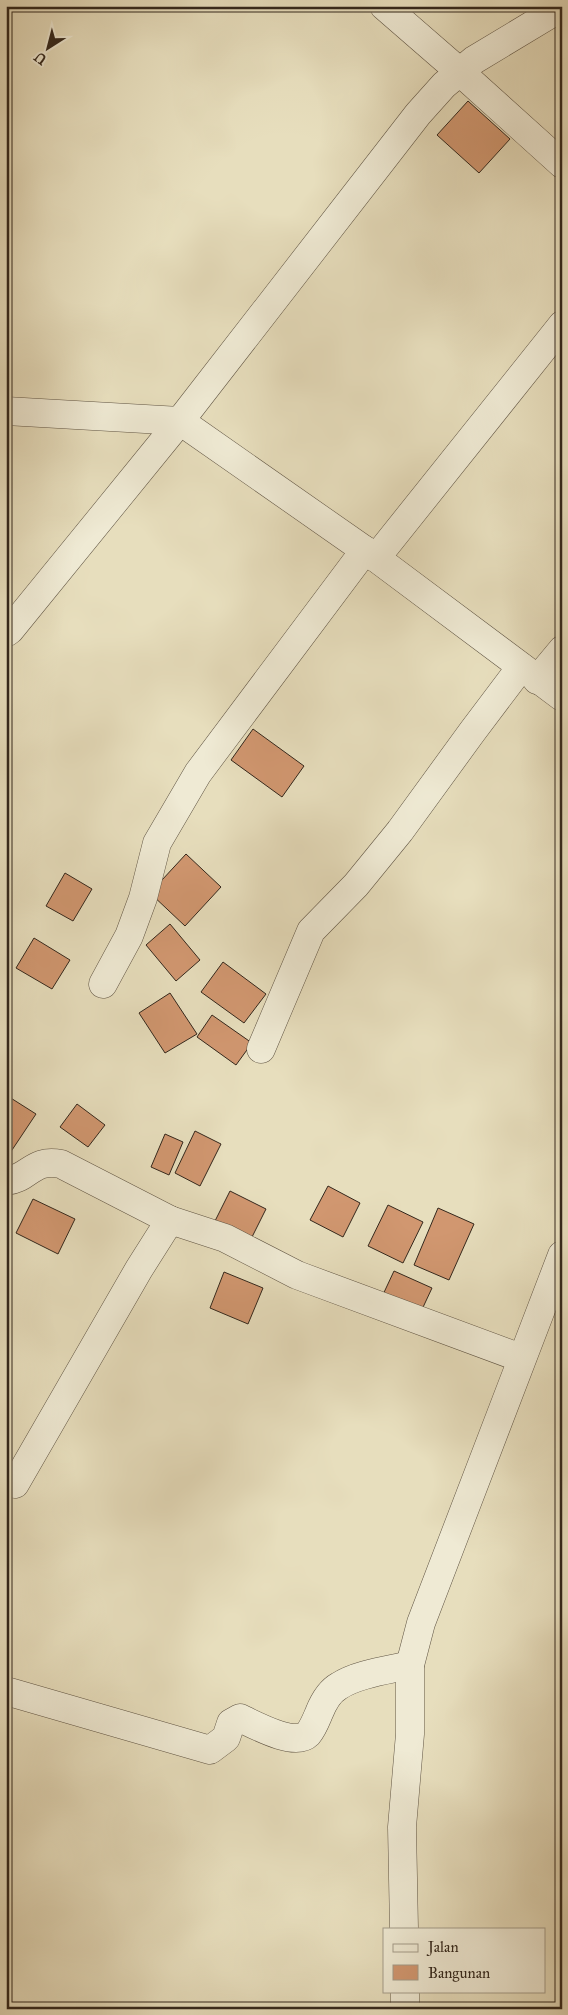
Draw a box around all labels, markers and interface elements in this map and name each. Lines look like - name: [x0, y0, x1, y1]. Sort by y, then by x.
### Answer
- north arrow: [22, 22, 72, 72]
- text: U: [30, 47, 50, 68]
- legend: [383, 1928, 546, 1992]
- text: Jalan: [426, 1938, 459, 1957]
- text: Bangunan: [428, 1964, 490, 1982]

